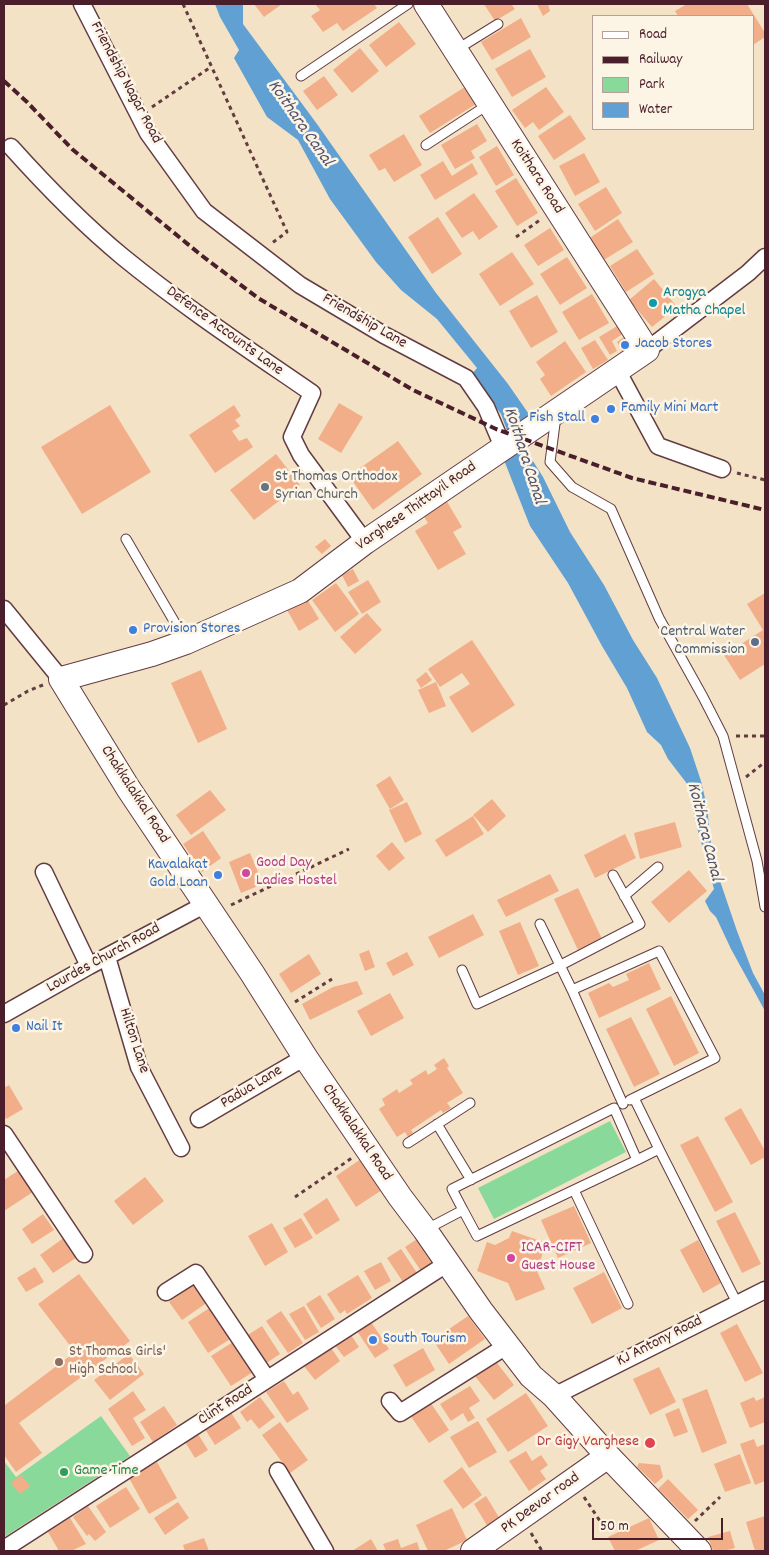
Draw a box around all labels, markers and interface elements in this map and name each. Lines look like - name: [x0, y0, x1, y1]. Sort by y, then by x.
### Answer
- legend: [592, 15, 754, 130]
- street label: Friendship Nagar Road: [85, 19, 165, 147]
- text: Road: [639, 24, 667, 46]
- text: Railway: [639, 49, 682, 71]
- text: Park: [639, 74, 665, 96]
- water label: Koithara Canal: [261, 77, 337, 171]
- text: Water: [639, 99, 672, 121]
- street label: Koithara Road: [505, 136, 567, 218]
- street label: Defence Accounts Lane: [162, 283, 286, 381]
- place label: Arogya Matha Chapel: [663, 284, 745, 322]
- street label: Friendship Lane: [318, 290, 410, 354]
- marker: Arogya Matha Chapel: [647, 297, 659, 309]
- place label: Jacob Stores: [635, 335, 712, 355]
- marker: Jacob Stores: [619, 339, 631, 351]
- place label: Family Mini Mart: [621, 399, 719, 419]
- marker: Family Mini Mart: [605, 403, 617, 415]
- water label: Koithara Canal: [497, 405, 549, 507]
- place label: Fish Stall: [529, 409, 585, 429]
- marker: Fish Stall: [589, 413, 601, 425]
- street label: Varghese Thittayil Road: [353, 458, 481, 556]
- place label: St Thomas Orthodox Syrian Church: [275, 468, 397, 506]
- marker: St Thomas Orthodox Syrian Church: [259, 481, 271, 493]
- place label: Provision Stores: [143, 620, 241, 640]
- place label: Central Water Commission: [660, 623, 745, 661]
- marker: Provision Stores: [127, 624, 139, 636]
- marker: Central Water Commission: [749, 636, 761, 648]
- street label: Chakkalakkal Road: [95, 743, 173, 847]
- water label: Koithara Canal: [680, 781, 726, 883]
- place label: Good Day Ladies Hostel: [256, 854, 337, 892]
- place label: Kavalakat Gold Loan: [148, 856, 208, 894]
- marker: Good Day Ladies Hostel: [240, 867, 252, 879]
- marker: Kavalakat Gold Loan: [212, 869, 224, 881]
- street label: Lourdes Church Road: [44, 920, 164, 998]
- street label: Hilton Lane: [113, 1006, 153, 1076]
- place label: Nail It: [26, 1018, 63, 1038]
- marker: Nail It: [10, 1022, 22, 1034]
- street label: Padua Lane: [218, 1062, 286, 1114]
- street label: Chakkalakkal Road: [317, 1081, 395, 1185]
- place label: ICAR-CIFT Guest House: [521, 1239, 595, 1277]
- marker: ICAR-CIFT Guest House: [505, 1252, 517, 1264]
- street label: KJ Antony Road: [614, 1312, 706, 1372]
- place label: South Tourism: [383, 1330, 467, 1350]
- marker: South Tourism: [367, 1334, 379, 1346]
- place label: St Thomas Girls' High School: [69, 1343, 166, 1381]
- marker: St Thomas Girls' High School: [53, 1356, 65, 1368]
- street label: Clint Road: [195, 1381, 257, 1431]
- place label: Dr Gigy Varghese: [537, 1433, 639, 1453]
- marker: Dr Gigy Varghese: [643, 1436, 657, 1450]
- place label: Game Time: [74, 1462, 139, 1482]
- marker: Game Time: [58, 1466, 70, 1478]
- street label: PK Deevar road: [498, 1469, 584, 1539]
- scale bar: [594, 1508, 725, 1540]
- text: 50 m: [600, 1516, 629, 1538]

